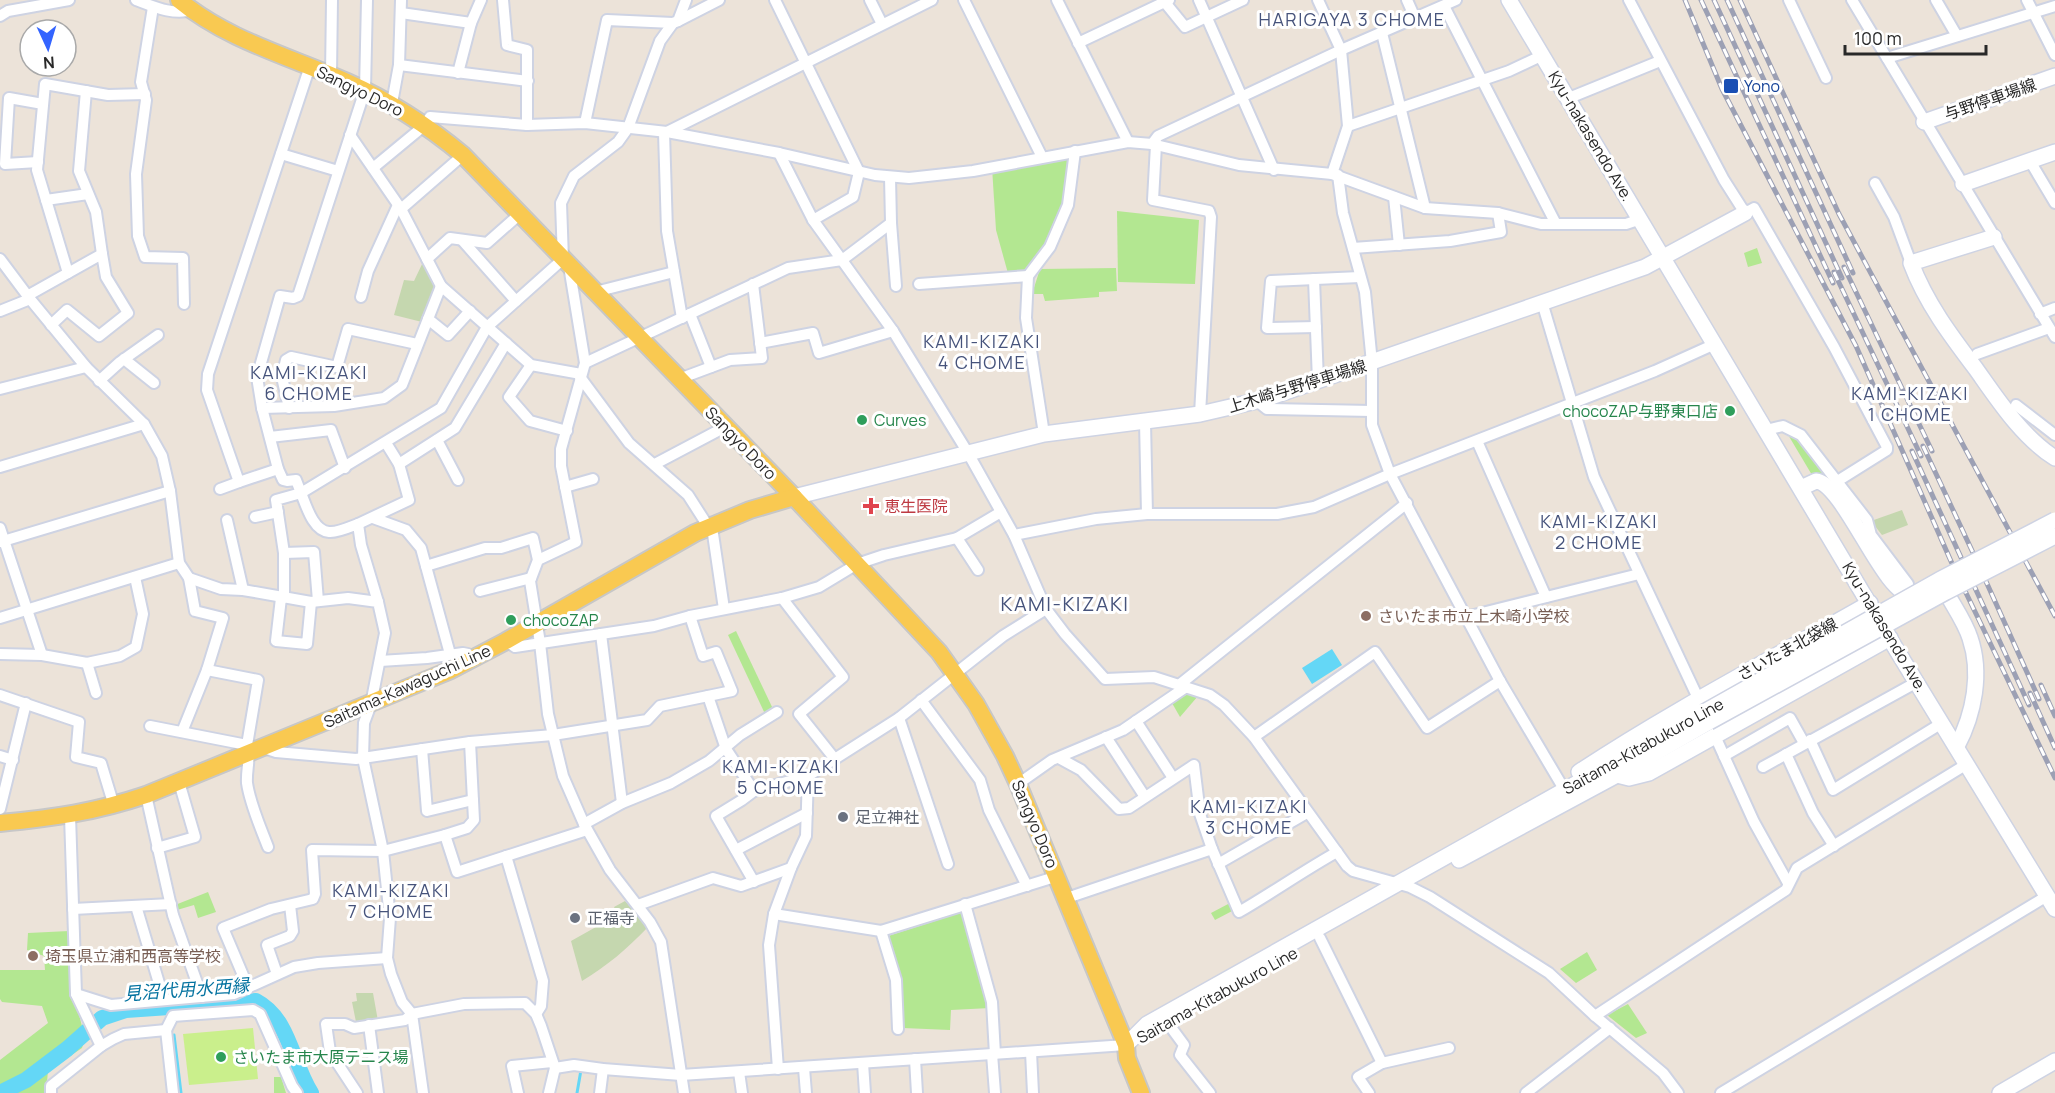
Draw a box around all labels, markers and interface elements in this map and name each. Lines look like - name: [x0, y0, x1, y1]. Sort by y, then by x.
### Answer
- district label: HARIGAYA 3 CHOME: [1259, 7, 1445, 31]
- north arrow: [18, 18, 78, 78]
- scale bar: [1845, 18, 1986, 56]
- text: 100 m: [1854, 26, 1902, 50]
- text: N: [43, 52, 56, 74]
- street label: Sangyo Doro: [313, 61, 407, 121]
- street label: Kyu-nakasendo Ave.: [1543, 67, 1639, 205]
- street label: 与野停車場線: [1941, 73, 2039, 125]
- place label: Yono: [1744, 75, 1780, 97]
- marker: Yono: [1722, 77, 1740, 95]
- district label: KAMI-KIZAKI 4 CHOME: [923, 329, 1041, 374]
- street label: 上木崎与野停車場線: [1225, 354, 1369, 418]
- district label: KAMI-KIZAKI 6 CHOME: [250, 360, 368, 405]
- district label: KAMI-KIZAKI 1 CHOME: [1851, 381, 1969, 426]
- place label: chocoZAP与野東口店: [1562, 400, 1718, 422]
- street label: Sangyo Doro: [701, 402, 781, 484]
- marker: chocoZAP与野東口店: [1723, 404, 1737, 418]
- place label: Curves: [874, 409, 926, 431]
- marker: Curves: [855, 413, 869, 427]
- place label: 恵生医院: [884, 495, 948, 517]
- marker: 恵生医院: [862, 497, 880, 515]
- district label: KAMI-KIZAKI 2 CHOME: [1540, 509, 1658, 554]
- street label: Kyu-nakasendo Ave.: [1837, 558, 1933, 696]
- district label: KAMI-KIZAKI: [1001, 590, 1129, 617]
- place label: さいたま市立上木崎小学校: [1378, 605, 1570, 627]
- place label: chocoZAP: [523, 609, 599, 631]
- marker: さいたま市立上木崎小学校: [1359, 609, 1373, 623]
- street label: さいたま北袋線: [1733, 612, 1841, 686]
- marker: chocoZAP: [504, 613, 518, 627]
- street label: Saitama-Kawaguchi Line: [320, 639, 494, 733]
- street label: Saitama-Kitabukuro Line: [1559, 693, 1727, 799]
- district label: KAMI-KIZAKI 5 CHOME: [722, 754, 840, 799]
- street label: Sangyo Doro: [1007, 777, 1063, 871]
- district label: KAMI-KIZAKI 3 CHOME: [1190, 794, 1308, 839]
- place label: 足立神社: [855, 806, 919, 828]
- marker: 足立神社: [836, 810, 850, 824]
- district label: KAMI-KIZAKI 7 CHOME: [332, 878, 450, 923]
- place label: 正福寺: [587, 907, 635, 929]
- marker: 正福寺: [568, 911, 582, 925]
- street label: Saitama-Kitabukuro Line: [1133, 942, 1301, 1048]
- place label: 埼玉県立浦和西高等学校: [45, 945, 221, 967]
- marker: 埼玉県立浦和西高等学校: [26, 949, 40, 963]
- water label: 見沼代用水西縁: [122, 972, 252, 1005]
- place label: さいたま市大原テニス場: [233, 1046, 409, 1068]
- marker: さいたま市大原テニス場: [214, 1050, 228, 1064]

